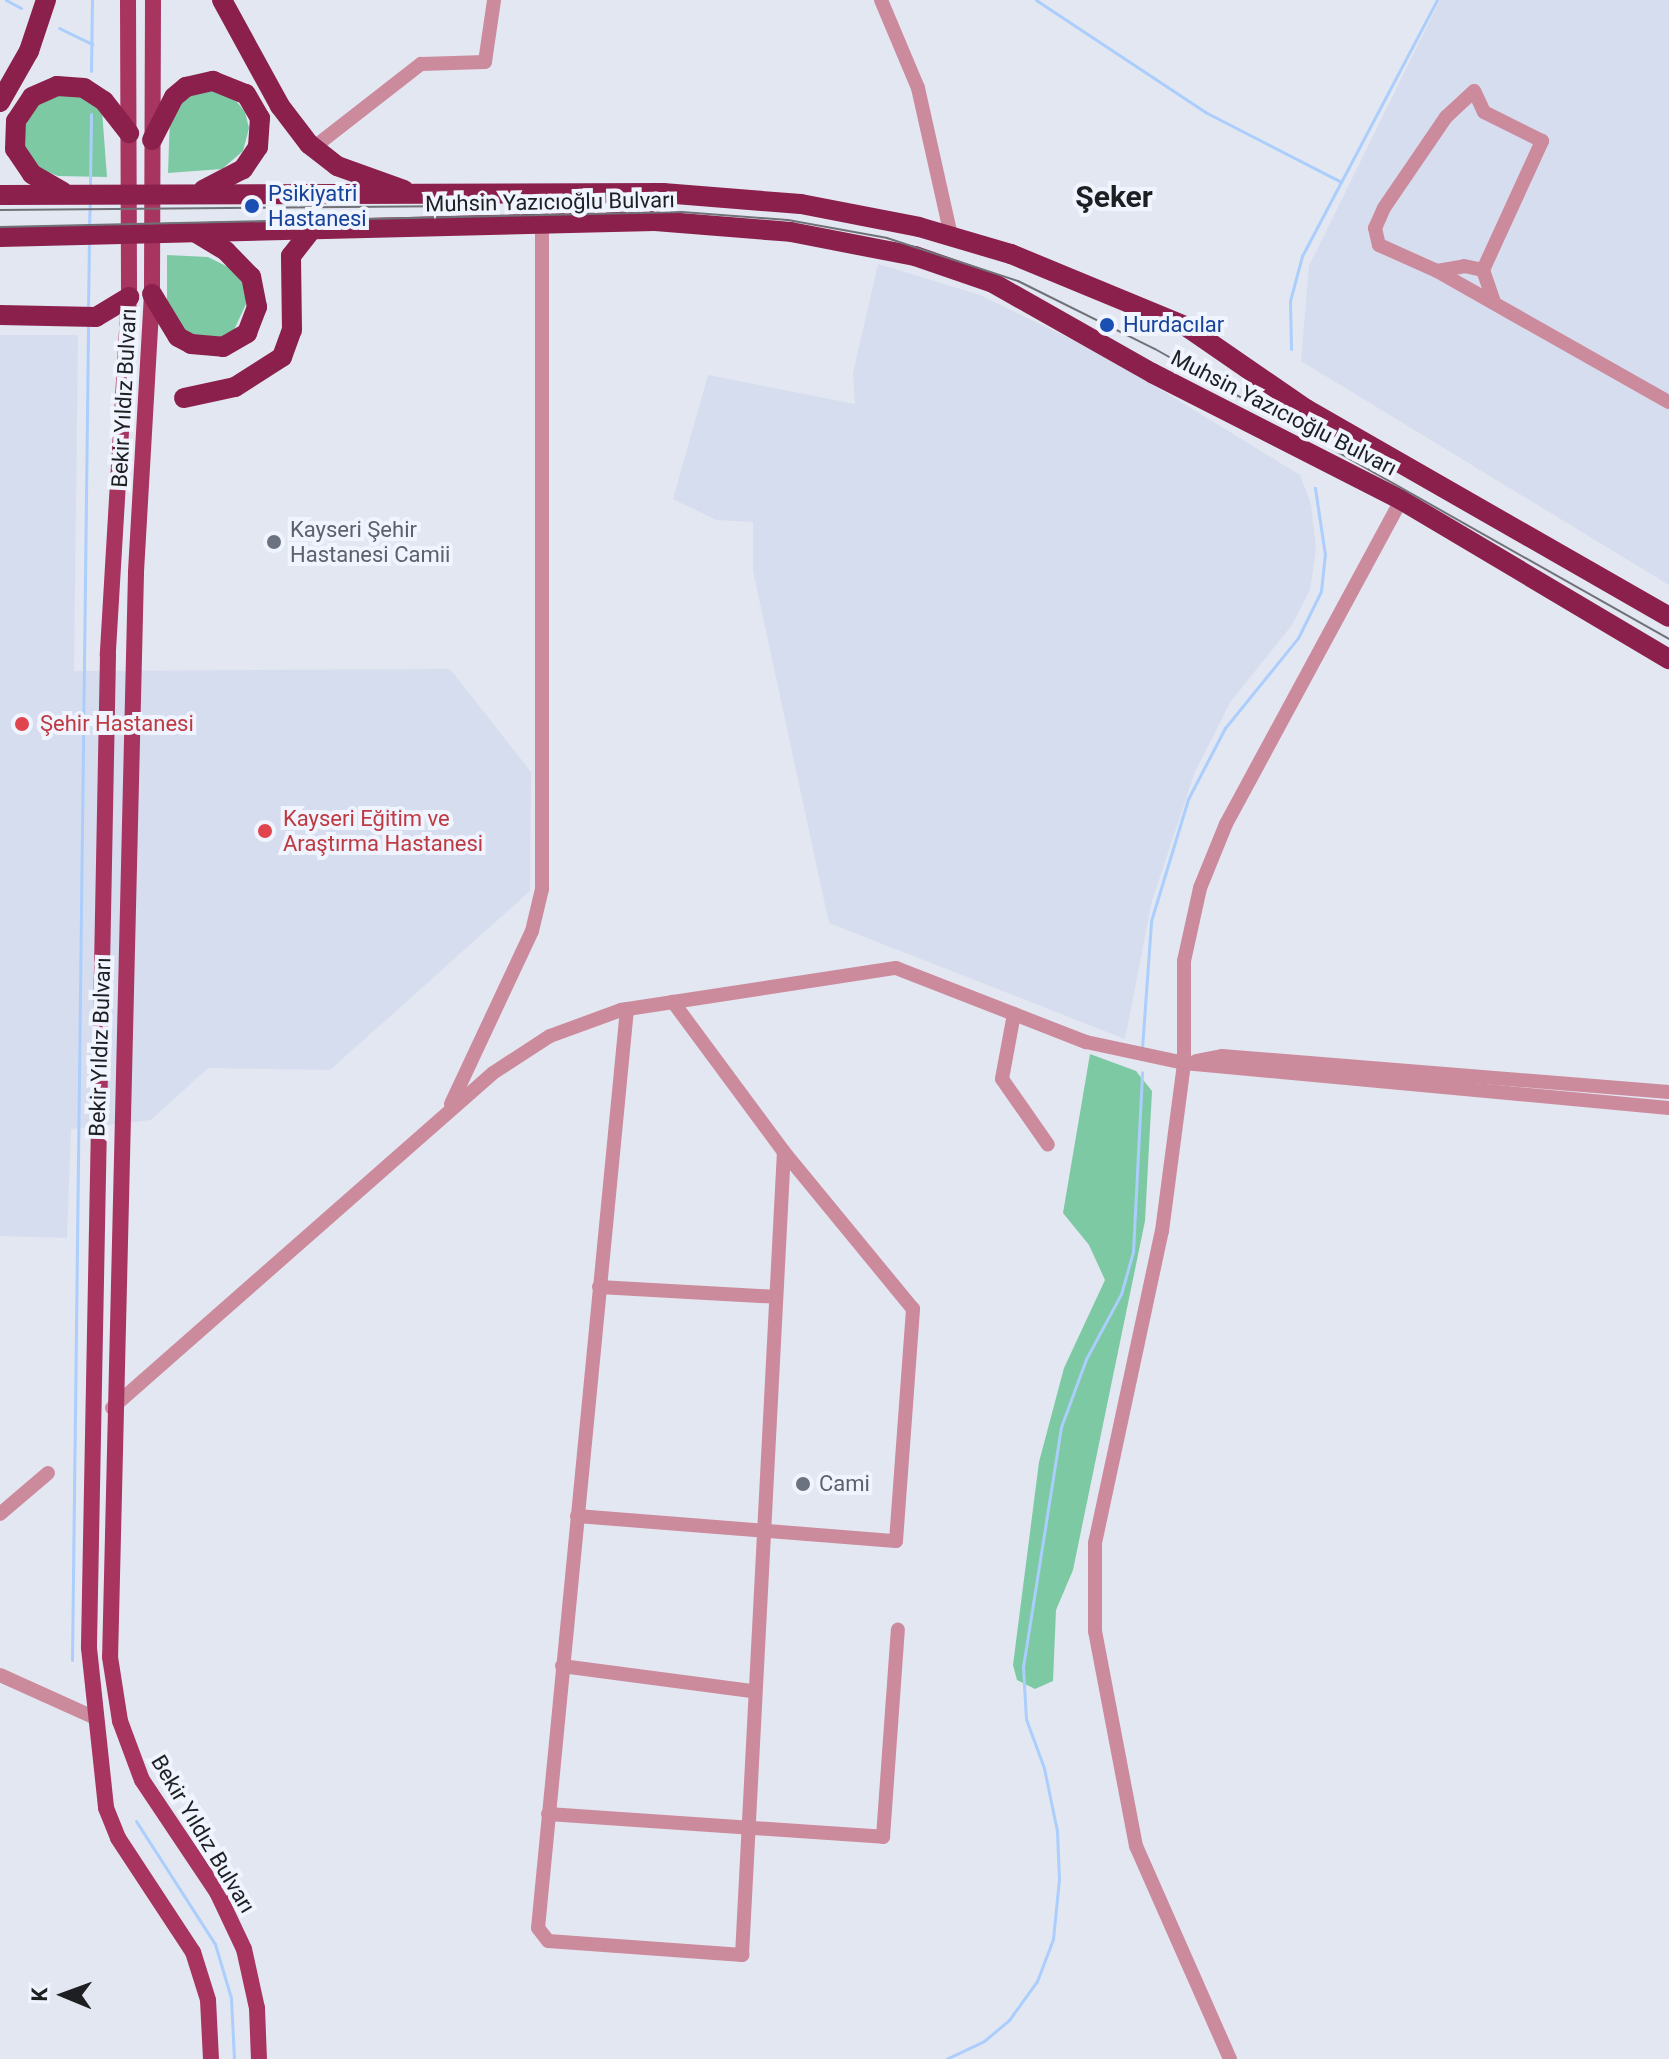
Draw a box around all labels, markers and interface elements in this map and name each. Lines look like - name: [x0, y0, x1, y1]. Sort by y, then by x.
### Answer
- district label: Şeker: [1075, 179, 1153, 215]
- place label: Psikiyatri Hastanesi: [268, 180, 367, 232]
- street label: Muhsin Yazıcıoğlu Bulvarı: [425, 187, 675, 217]
- marker: Psikiyatri Hastanesi: [243, 197, 261, 215]
- street label: Bekir Yıldız Bulvarı: [106, 308, 142, 488]
- place label: Hurdacılar: [1123, 312, 1224, 338]
- marker: Hurdacılar: [1098, 316, 1116, 334]
- street label: Muhsin Yazıcıoğlu Bulvarı: [1167, 345, 1401, 481]
- place label: Kayseri Şehir Hastanesi Camii: [290, 516, 450, 568]
- marker: Kayseri Şehir Hastanesi Camii: [265, 533, 283, 551]
- place label: Şehir Hastanesi: [40, 711, 194, 737]
- marker: Şehir Hastanesi: [11, 713, 33, 735]
- place label: Kayseri Eğitim ve Araştırma Hastanesi: [283, 805, 483, 856]
- marker: Kayseri Eğitim ve Araştırma Hastanesi: [254, 820, 276, 842]
- street label: Bekir Yıldız Bulvarı: [84, 957, 116, 1137]
- place label: Cami: [819, 1471, 870, 1497]
- marker: Cami: [794, 1475, 812, 1493]
- street label: Bekir Yıldız Bulvarı: [145, 1750, 261, 1918]
- north arrow: [24, 1955, 104, 2035]
- text: K: [27, 1987, 52, 2002]

